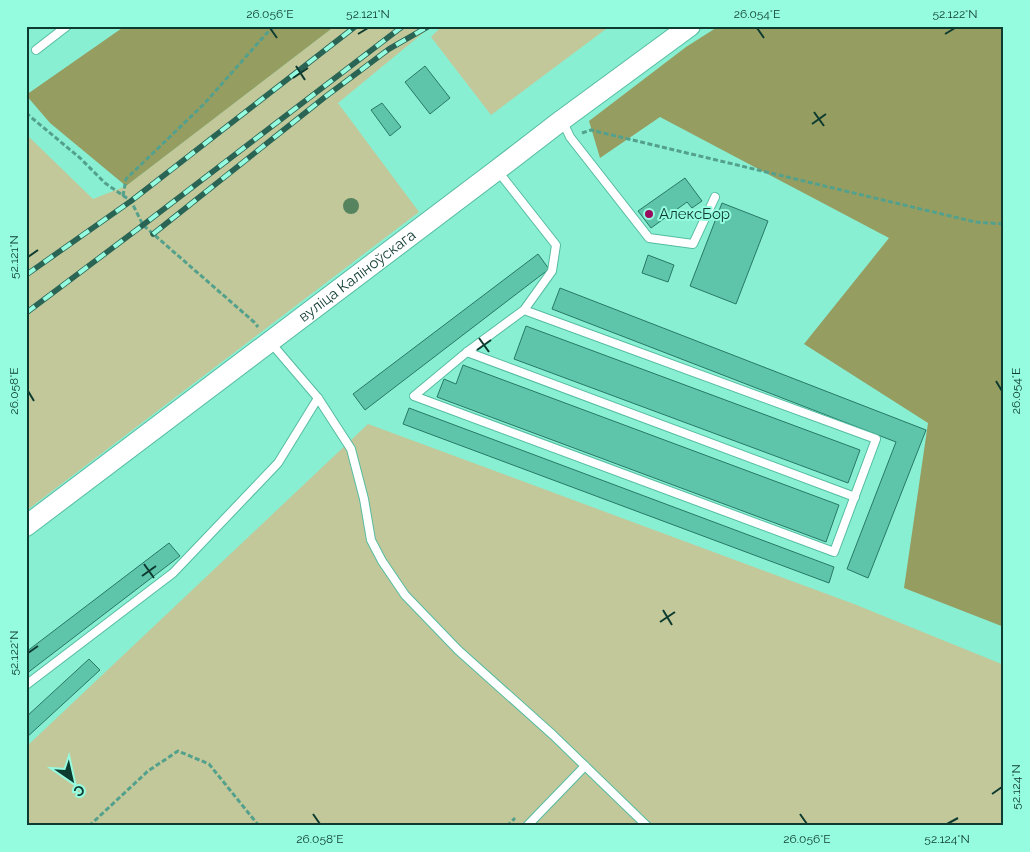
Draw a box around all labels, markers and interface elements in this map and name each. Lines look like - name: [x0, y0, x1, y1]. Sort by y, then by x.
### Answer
- text: 26.056°E: [246, 7, 294, 21]
- text: 52.121°N: [346, 7, 390, 21]
- text: 26.054°E: [734, 7, 780, 21]
- text: 52.122°N: [932, 7, 978, 21]
- place label: АлексБор: [659, 205, 730, 223]
- marker: АлексБор: [643, 208, 655, 220]
- street label: вуліца Каліноўскага: [295, 226, 419, 326]
- text: 52.121°N: [7, 235, 21, 279]
- text: 26.058°E: [7, 367, 21, 415]
- text: 26.054°E: [1009, 368, 1023, 414]
- text: 52.122°N: [7, 630, 21, 676]
- north arrow: [48, 754, 98, 804]
- text: 52.124°N: [1009, 764, 1023, 810]
- text: С: [70, 781, 88, 800]
- text: 26.058°E: [296, 832, 344, 846]
- text: 26.056°E: [783, 832, 831, 846]
- text: 52.124°N: [924, 832, 970, 846]

